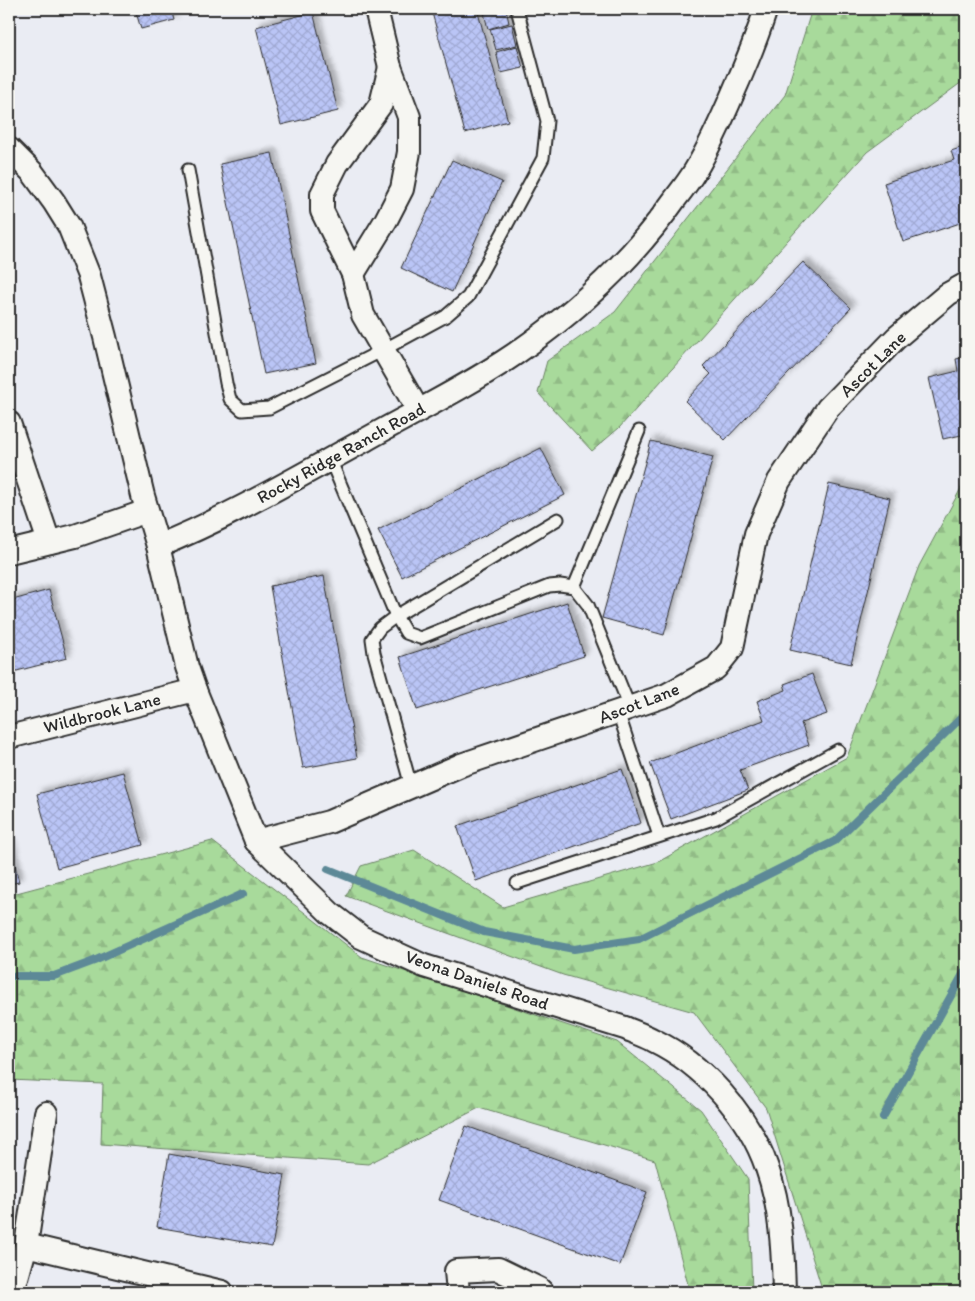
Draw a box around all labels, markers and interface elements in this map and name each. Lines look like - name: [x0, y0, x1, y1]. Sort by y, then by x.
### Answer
- street label: Ascot Lane: [835, 326, 911, 402]
- street label: Rocky Ridge Ranch Road: [253, 397, 429, 508]
- street label: Ascot Lane: [596, 678, 682, 728]
- street label: Wildbrook Lane: [41, 688, 163, 738]
- street label: Veona Daniels Road: [402, 945, 552, 1015]

